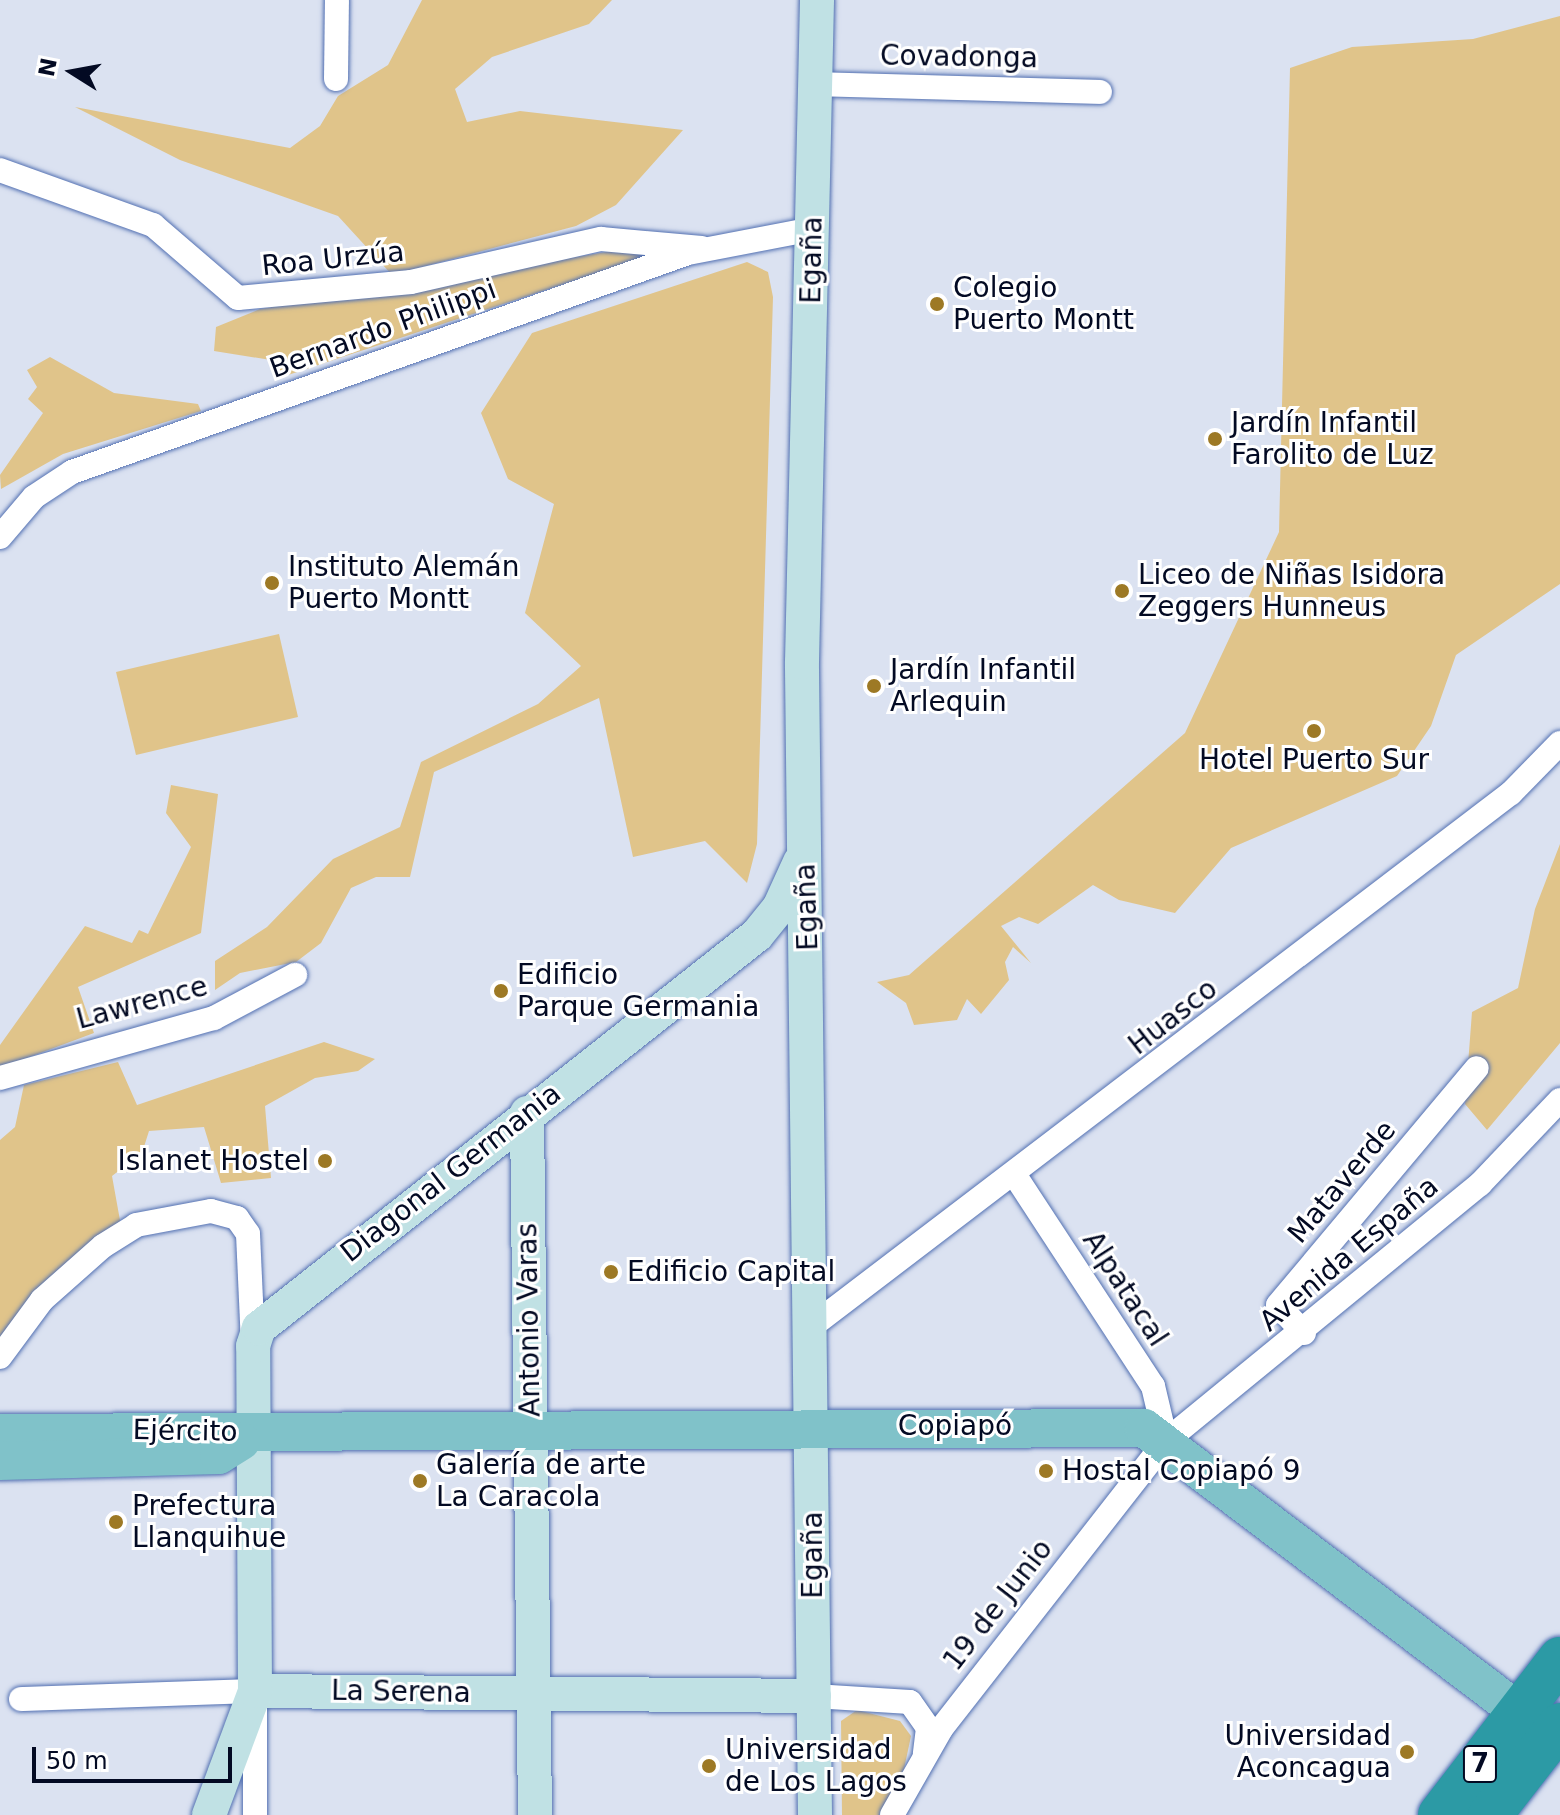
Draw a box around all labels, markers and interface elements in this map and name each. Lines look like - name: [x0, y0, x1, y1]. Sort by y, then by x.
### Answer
- north arrow: [32, 32, 112, 112]
- street label: Covadonga: [880, 39, 1038, 75]
- text: N: [34, 56, 62, 79]
- street label: Egaña: [794, 216, 830, 304]
- street label: Roa Urzúa: [260, 235, 406, 283]
- place label: Colegio Puerto Montt: [953, 271, 1134, 337]
- street label: Bernardo Philippi: [265, 272, 501, 386]
- marker: Colegio Puerto Montt: [928, 295, 946, 313]
- place label: Jardín Infantil Farolito de Luz: [1231, 406, 1434, 472]
- marker: Jardín Infantil Farolito de Luz: [1206, 430, 1224, 448]
- place label: Instituto Alemán Puerto Montt: [288, 550, 519, 616]
- place label: Liceo de Niñas Isidora Zeggers Hunneus: [1138, 558, 1445, 624]
- marker: Instituto Alemán Puerto Montt: [263, 574, 281, 592]
- marker: Liceo de Niñas Isidora Zeggers Hunneus: [1113, 582, 1131, 600]
- place label: Jardín Infantil Arlequin: [890, 653, 1076, 719]
- marker: Jardín Infantil Arlequin: [865, 677, 883, 695]
- marker: Hotel Puerto Sur: [1305, 722, 1323, 740]
- place label: Hotel Puerto Sur: [1199, 743, 1429, 777]
- street label: Egaña: [789, 863, 825, 951]
- place label: Edificio Parque Germania: [517, 958, 760, 1024]
- street label: Lawrence: [73, 969, 211, 1037]
- street label: Huasco: [1122, 972, 1224, 1062]
- marker: Edificio Parque Germania: [492, 982, 510, 1000]
- street label: Diagonal Germania: [334, 1077, 568, 1269]
- street label: Mataverde: [1281, 1114, 1403, 1250]
- place label: Islanet Hostel: [118, 1144, 309, 1178]
- marker: Islanet Hostel: [316, 1152, 334, 1170]
- street label: Avenida España: [1253, 1170, 1445, 1338]
- street label: Antonio Varas: [511, 1223, 547, 1417]
- street label: Alpatacal: [1075, 1225, 1175, 1353]
- place label: Edificio Capital: [627, 1255, 835, 1289]
- marker: Edificio Capital: [602, 1263, 620, 1281]
- street label: Copiapó: [898, 1409, 1012, 1443]
- street label: Ejército: [132, 1413, 238, 1449]
- place label: Galería de arte La Caracola: [436, 1448, 646, 1514]
- place label: Hostal Copiapó 9: [1062, 1454, 1301, 1488]
- marker: Hostal Copiapó 9: [1037, 1462, 1055, 1480]
- marker: Galería de arte La Caracola: [411, 1472, 429, 1490]
- place label: Prefectura Llanquihue: [132, 1489, 286, 1555]
- street label: Egaña: [796, 1511, 830, 1599]
- marker: Prefectura Llanquihue: [107, 1513, 125, 1531]
- street label: 19 de Junio: [936, 1533, 1060, 1677]
- street label: La Serena: [331, 1674, 471, 1710]
- place label: Universidad Aconcagua: [1225, 1719, 1391, 1785]
- scale bar: [36, 1731, 236, 1781]
- place label: Universidad de Los Lagos: [725, 1733, 907, 1799]
- road number: 7: [1462, 1742, 1498, 1786]
- marker: Universidad Aconcagua: [1398, 1743, 1416, 1761]
- text: 50 m: [46, 1747, 108, 1775]
- marker: Universidad de Los Lagos: [700, 1757, 718, 1775]

